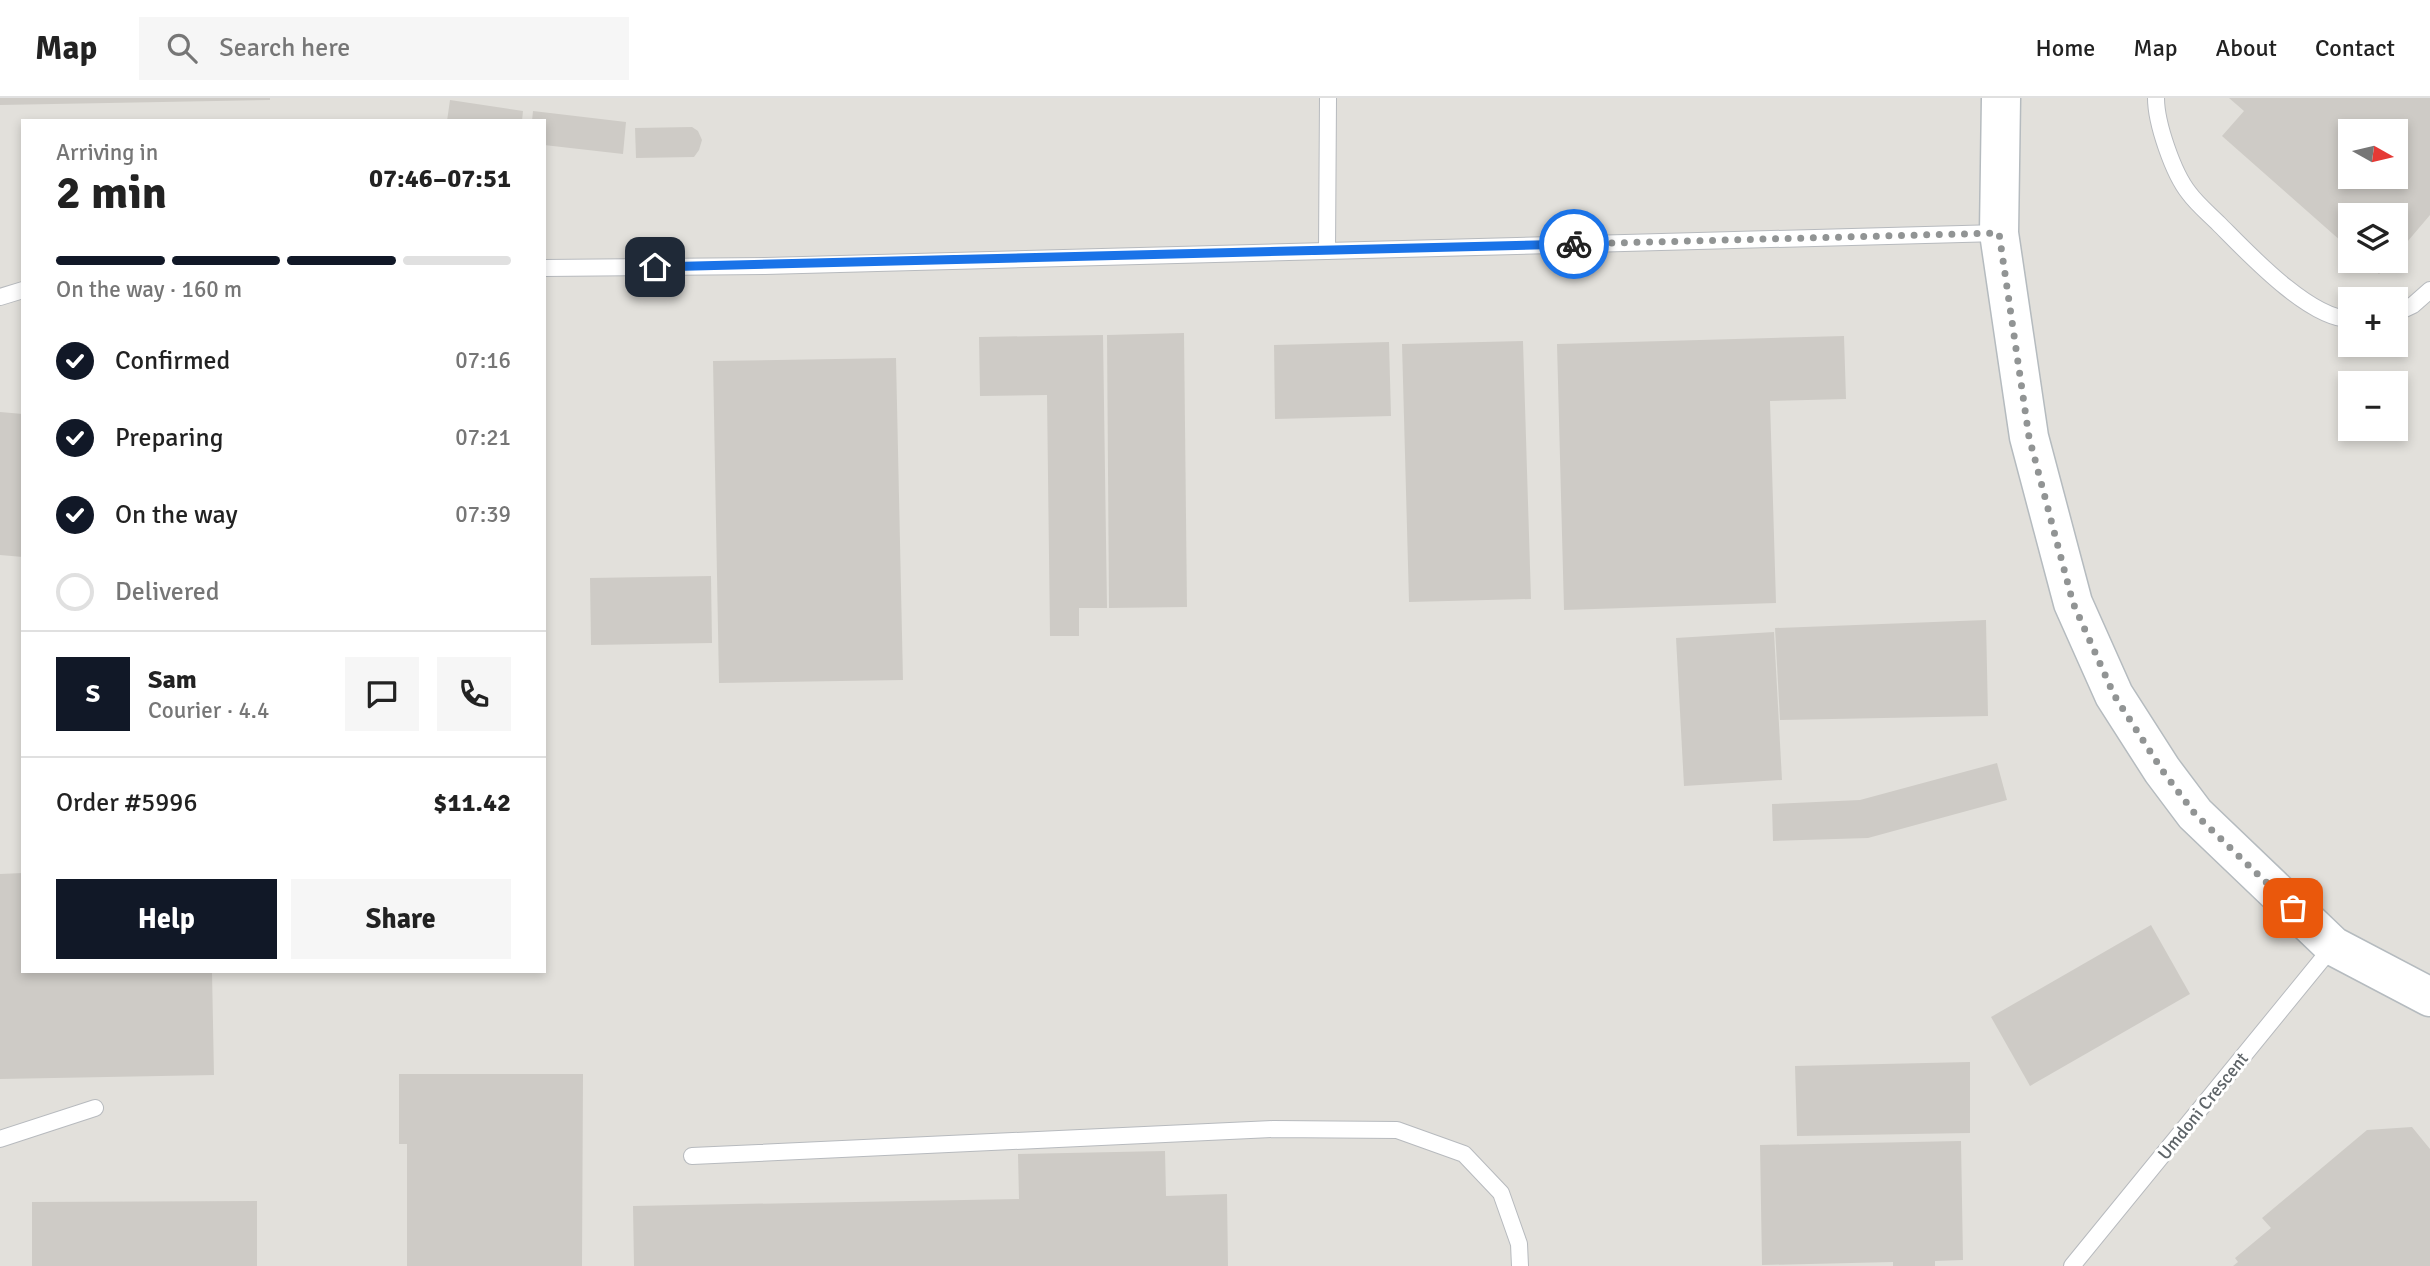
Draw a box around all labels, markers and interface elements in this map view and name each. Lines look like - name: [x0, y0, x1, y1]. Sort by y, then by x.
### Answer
- search box: [139, 17, 629, 80]
- text: Map: [35, 28, 97, 69]
- icon: search: [163, 29, 201, 67]
- text: Search here: [219, 32, 350, 64]
- text: Home: [2035, 33, 2095, 63]
- text: Map: [2133, 33, 2178, 63]
- text: About: [2216, 33, 2277, 63]
- text: Contact: [2315, 33, 2395, 63]
- north arrow: [2338, 119, 2408, 189]
- map controls: [2338, 119, 2408, 441]
- text: Arriving in: [56, 138, 158, 167]
- text: 07:46–07:51: [369, 163, 511, 195]
- text: 2 min: [56, 165, 167, 221]
- button: layers: [2338, 203, 2408, 273]
- courier: [1539, 209, 1609, 279]
- icon: bike: [1555, 225, 1593, 263]
- pin: [625, 237, 685, 297]
- icon: home: [636, 248, 674, 286]
- text: On the way · 160 m: [56, 275, 242, 304]
- button: +: [2338, 287, 2408, 357]
- icon: check: [56, 342, 94, 380]
- text: Confirmed: [115, 345, 230, 377]
- text: 07:16: [455, 346, 511, 375]
- button: −: [2338, 371, 2408, 441]
- icon: check: [56, 419, 94, 457]
- text: Preparing: [115, 422, 223, 454]
- text: 07:21: [455, 423, 511, 452]
- icon: check: [56, 496, 94, 534]
- text: On the way: [115, 499, 238, 531]
- text: 07:39: [455, 500, 511, 529]
- text: Delivered: [115, 576, 220, 608]
- button: chat: [345, 657, 419, 731]
- button: phone: [437, 657, 511, 731]
- text: Sam: [148, 664, 197, 696]
- text: S: [86, 678, 100, 710]
- text: Courier · 4.4: [148, 696, 269, 725]
- text: Order #5996: [56, 787, 197, 819]
- text: $11.42: [433, 787, 511, 819]
- pin: [2263, 878, 2323, 938]
- button: Help: [56, 879, 277, 959]
- button: Share: [291, 879, 511, 959]
- icon: bag: [2274, 889, 2312, 927]
- street label: Umdoni Crescent: [2153, 1048, 2253, 1164]

